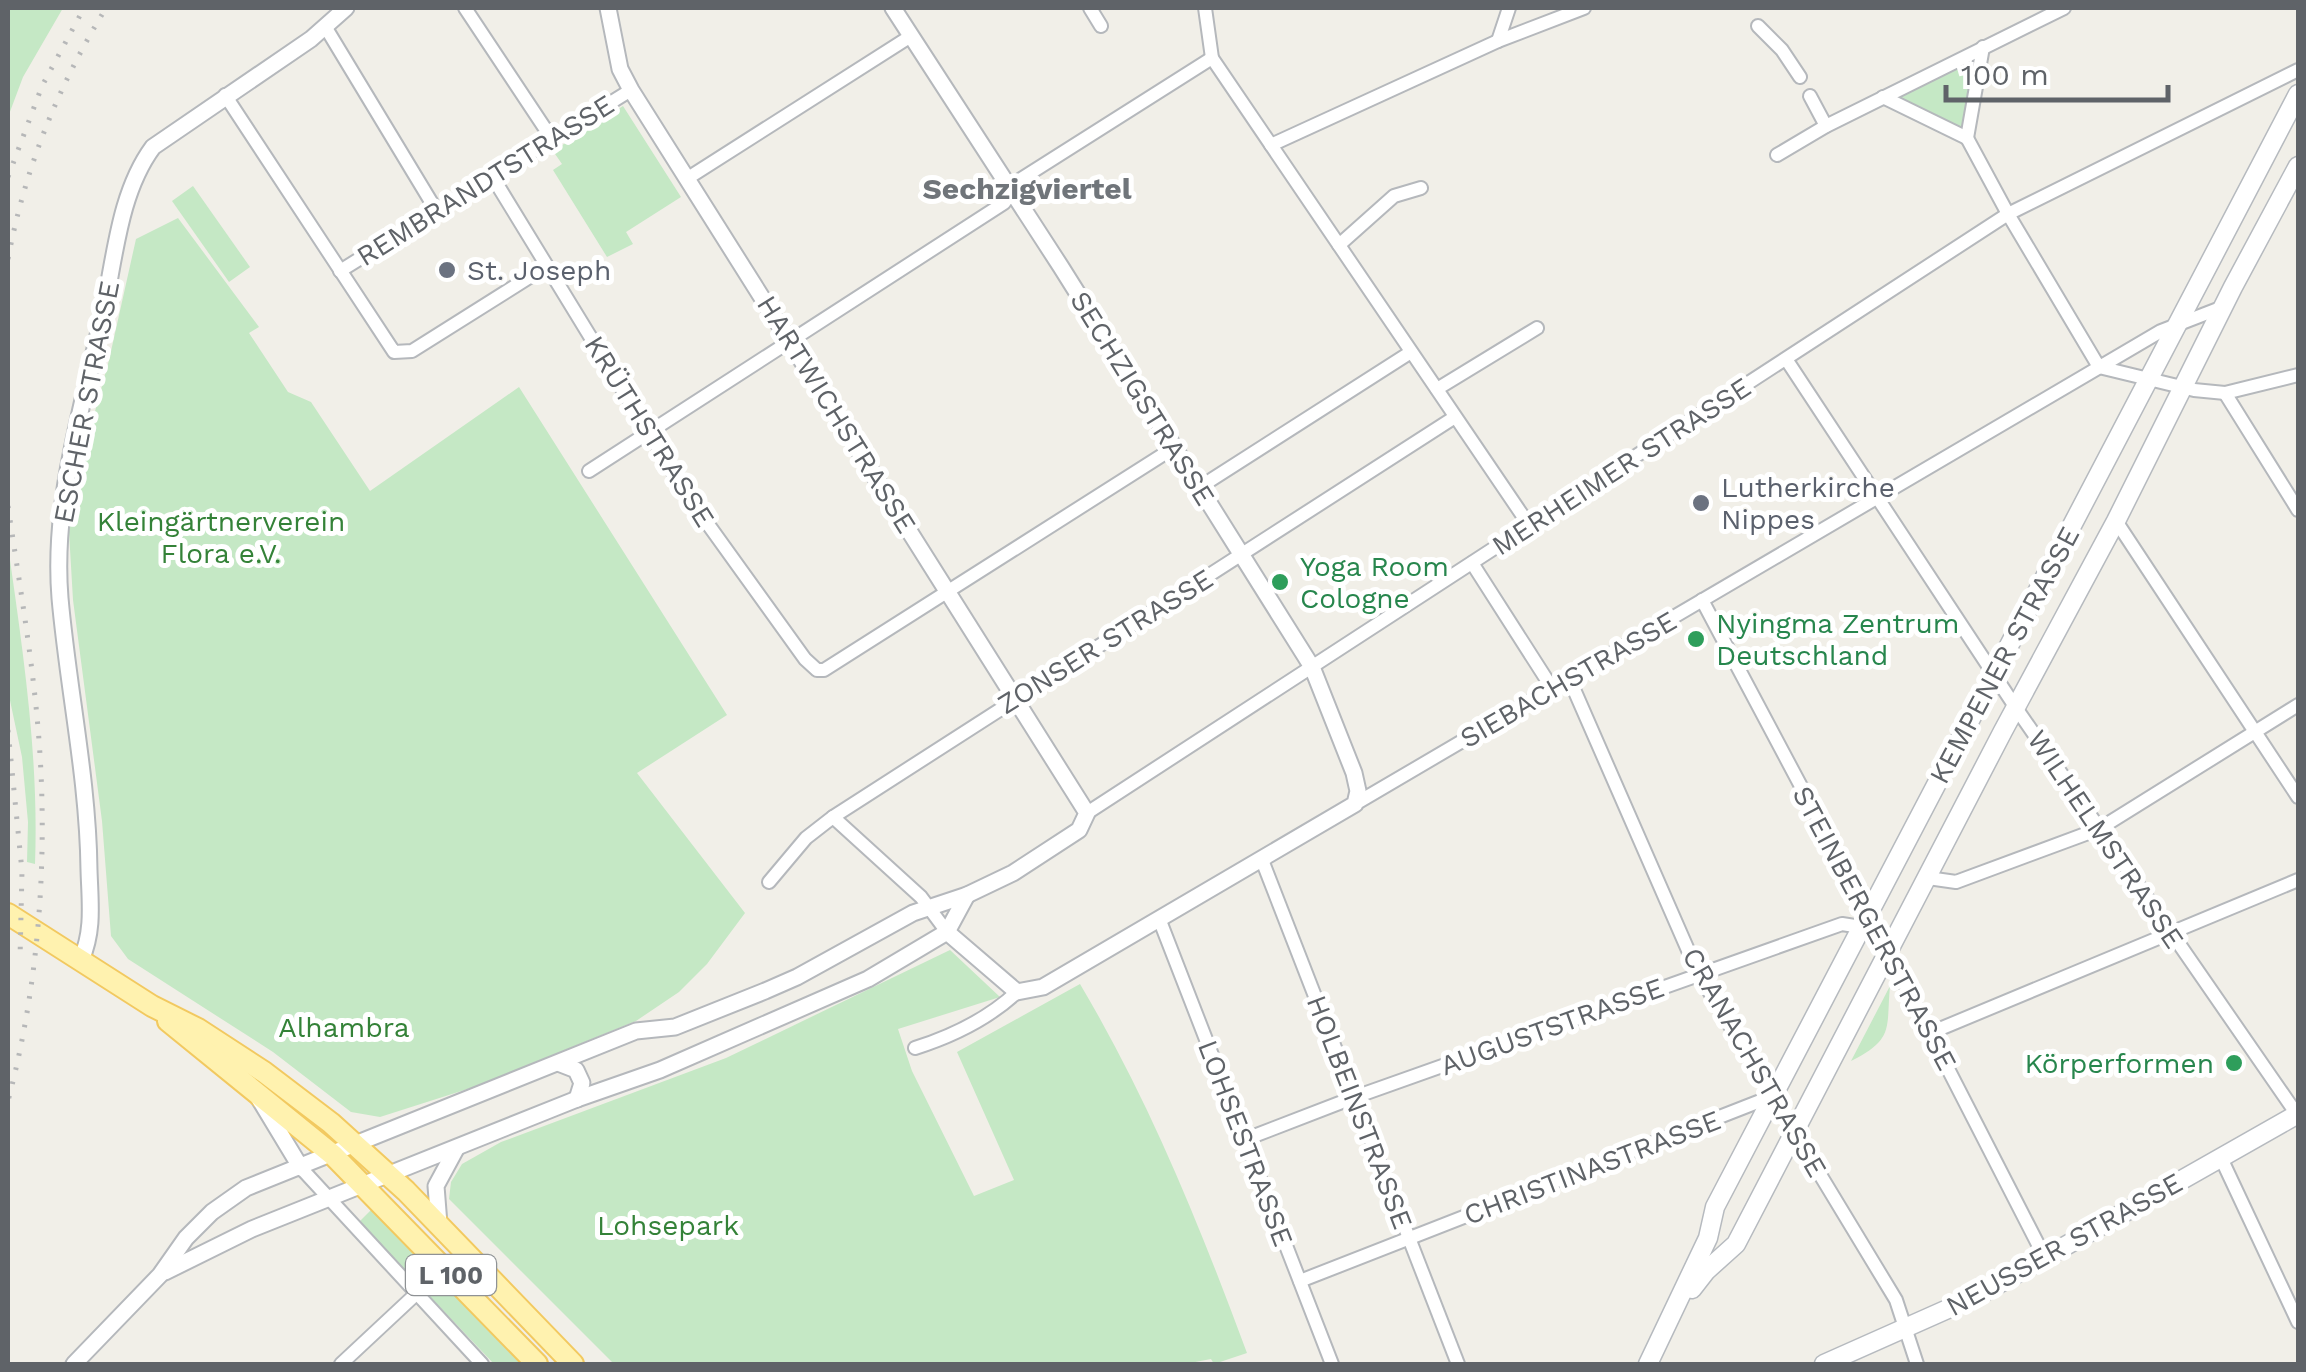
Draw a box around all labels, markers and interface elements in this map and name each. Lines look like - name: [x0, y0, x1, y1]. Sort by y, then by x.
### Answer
- scale bar: [1946, 40, 2168, 102]
- text: 100 m: [1961, 57, 2049, 92]
- street label: REMBRANDTSTRASSE: [351, 88, 620, 273]
- district label: Sechzigviertel: [922, 171, 1132, 206]
- place label: St. Joseph: [467, 254, 611, 287]
- marker: St. Joseph: [436, 259, 458, 281]
- street label: ESCHER STRASSE: [47, 278, 126, 526]
- street label: SECHZIGSTRASSE: [1063, 285, 1222, 511]
- street label: HARTWICHSTRASSE: [750, 289, 923, 539]
- street label: KRÜTHSTRASSE: [578, 330, 722, 533]
- street label: MERHEIMER STRASSE: [1486, 370, 1757, 562]
- place label: Lutherkirche Nippes: [1721, 471, 1895, 536]
- marker: Lutherkirche Nippes: [1690, 492, 1712, 514]
- park label: Kleingärtnerverein Flora e.V.: [97, 505, 345, 570]
- street label: KEMPENER STRASSE: [1923, 521, 2086, 789]
- place label: Yoga Room Cologne: [1300, 550, 1449, 615]
- street label: ZONSER STRASSE: [992, 562, 1219, 721]
- marker: Yoga Room Cologne: [1269, 571, 1291, 593]
- street label: SIEBACHSTRASSE: [1454, 604, 1682, 755]
- place label: Nyingma Zentrum Deutschland: [1716, 607, 1960, 672]
- marker: Nyingma Zentrum Deutschland: [1685, 628, 1707, 650]
- street label: WILHELMSTRASSE: [2020, 724, 2191, 954]
- street label: STEINBERGERSTRASSE: [1786, 781, 1963, 1076]
- street label: CRANACHSTRASSE: [1675, 942, 1834, 1183]
- street label: AUGUSTSTRASSE: [1436, 971, 1669, 1082]
- street label: HOLBEINSTRASSE: [1300, 991, 1419, 1234]
- park label: Alhambra: [278, 1011, 410, 1044]
- street label: LOHSESTRASSE: [1191, 1035, 1300, 1251]
- place label: Körperformen: [2024, 1047, 2214, 1080]
- marker: Körperformen: [2223, 1052, 2245, 1074]
- street label: CHRISTINASTRASSE: [1459, 1103, 1725, 1232]
- street label: NEUSSER STRASSE: [1940, 1166, 2188, 1323]
- park label: Lohsepark: [597, 1209, 739, 1242]
- road number: L 100: [406, 1255, 496, 1295]

